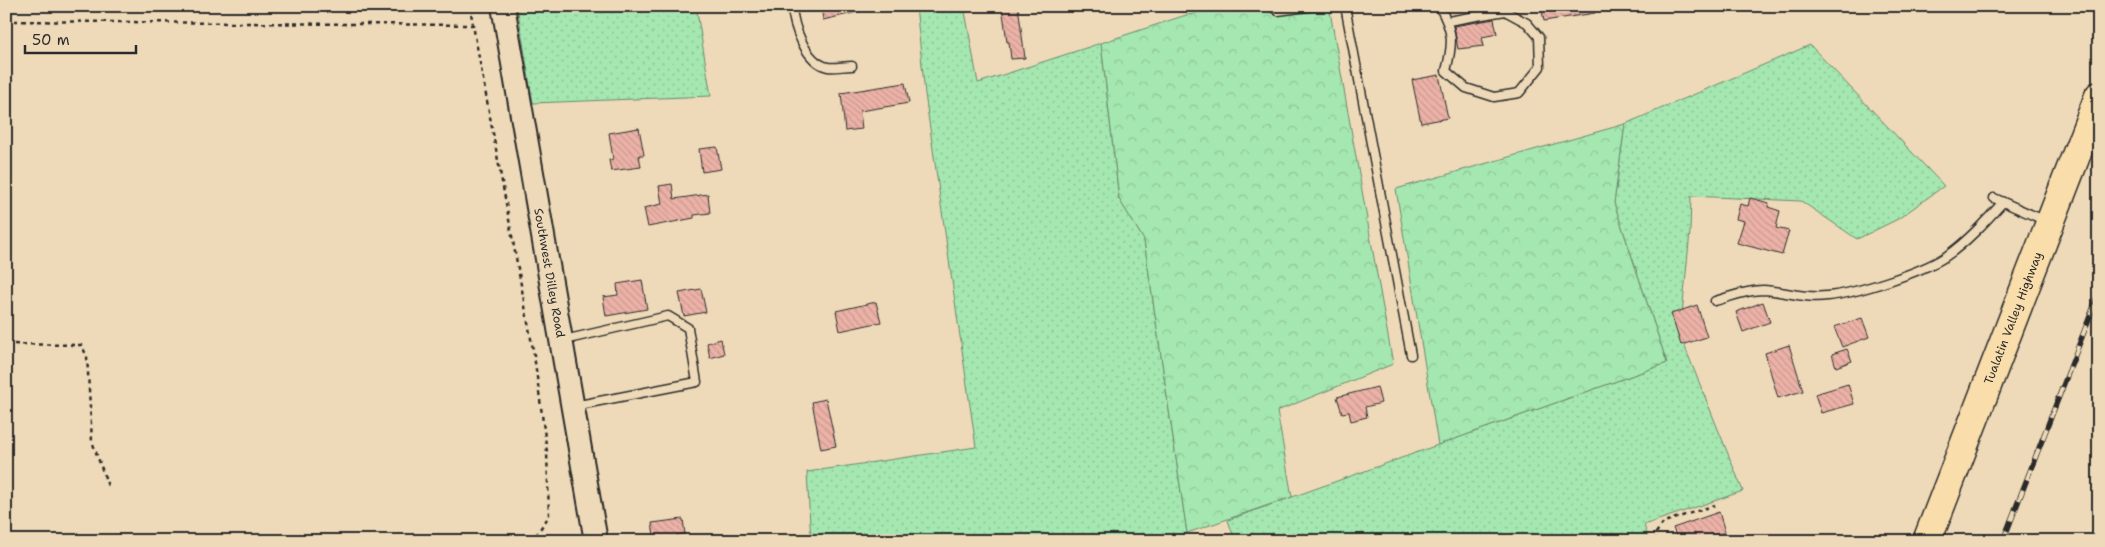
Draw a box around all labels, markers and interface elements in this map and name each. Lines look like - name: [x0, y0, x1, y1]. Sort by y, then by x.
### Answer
- scale bar: [25, 22, 136, 54]
- text: 50 m: [32, 30, 70, 50]
- street label: Southwest Dilley Road: [530, 207, 569, 339]
- street label: Tualatin Valley Highway: [1980, 249, 2046, 387]

